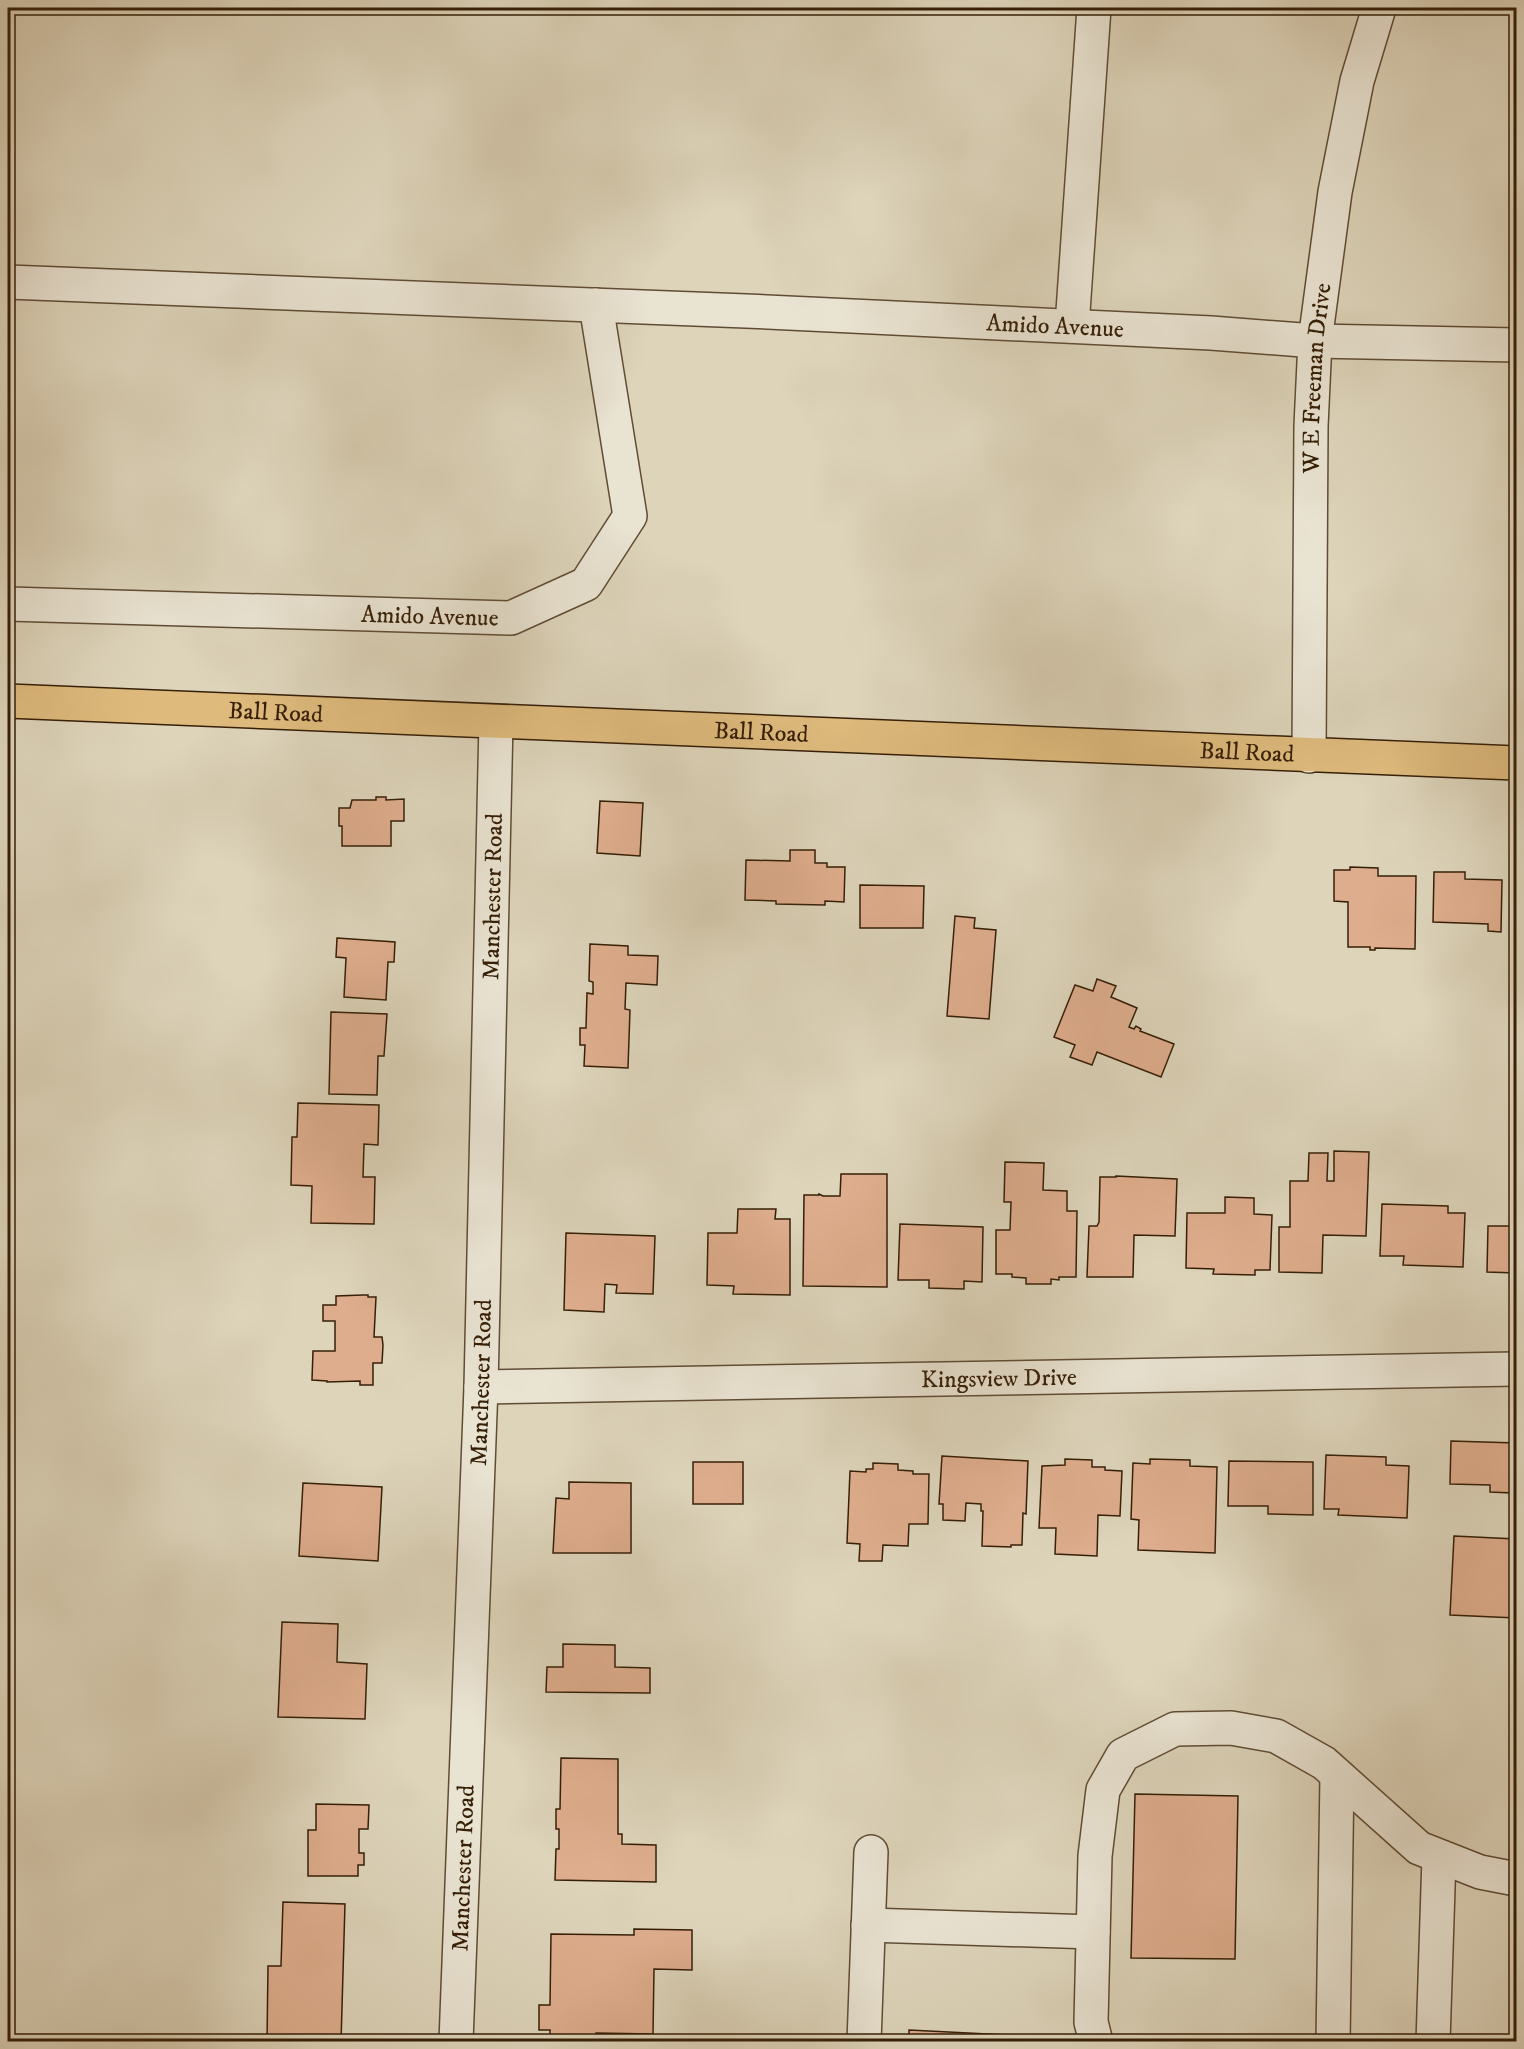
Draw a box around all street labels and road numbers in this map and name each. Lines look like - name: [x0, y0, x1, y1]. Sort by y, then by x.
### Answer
- street label: W E Freeman Drive: [1297, 281, 1339, 475]
- street label: Amido Avenue: [986, 308, 1125, 345]
- street label: Amido Avenue: [361, 600, 499, 634]
- street label: Ball Road: [228, 696, 324, 730]
- street label: Ball Road: [713, 716, 809, 750]
- street label: Ball Road: [1199, 736, 1295, 770]
- street label: Manchester Road: [476, 813, 510, 980]
- street label: Manchester Road: [464, 1299, 499, 1466]
- street label: Kingsview Drive: [921, 1363, 1077, 1395]
- street label: Manchester Road: [445, 1784, 482, 1952]

